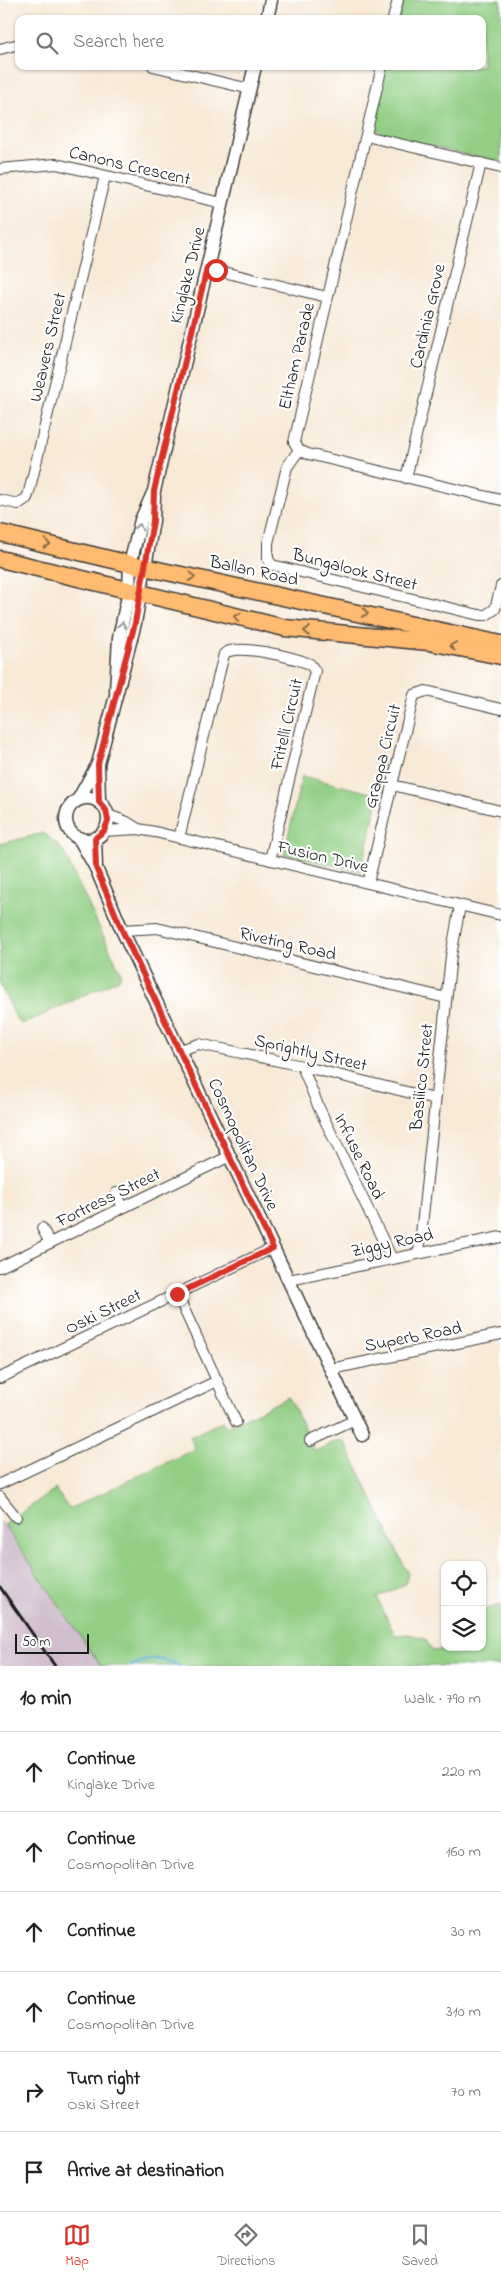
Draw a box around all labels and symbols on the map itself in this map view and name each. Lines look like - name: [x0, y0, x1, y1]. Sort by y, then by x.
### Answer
- street label: Canons Crescent: [66, 140, 193, 194]
- street label: Kinglake Drive: [164, 223, 215, 327]
- route start: [205, 259, 228, 282]
- street label: Cardinia Grove: [404, 261, 454, 371]
- street label: Weavers Street: [24, 290, 74, 405]
- street label: Eltham Parade: [273, 299, 323, 413]
- one-way arrow: [134, 523, 144, 531]
- one-way arrow: [43, 538, 52, 549]
- street label: Bungalook Street: [288, 543, 420, 600]
- street label: Ballan Road: [206, 550, 300, 594]
- one-way arrow: [187, 571, 196, 582]
- one-way arrow: [361, 608, 370, 618]
- one-way arrow: [233, 612, 242, 623]
- one-way arrow: [116, 621, 126, 630]
- one-way arrow: [302, 625, 310, 636]
- one-way arrow: [449, 642, 458, 652]
- street label: Fritelli Circuit: [265, 676, 311, 774]
- street label: Grappa Circuit: [358, 702, 409, 811]
- street label: Fusion Drive: [273, 835, 372, 881]
- street label: Riveting Road: [236, 921, 339, 970]
- street label: Basilico Street: [404, 1022, 442, 1133]
- street label: Sprightly Street: [251, 1028, 370, 1081]
- street label: Cosmopolitan Drive: [200, 1074, 285, 1216]
- street label: Infuse Road: [326, 1110, 390, 1204]
- street label: Fortress Street: [52, 1162, 165, 1236]
- street label: Ziggy Road: [349, 1223, 436, 1266]
- street label: Oski Street: [61, 1283, 146, 1342]
- route end: [166, 1283, 189, 1306]
- street label: Superb Road: [363, 1316, 464, 1360]
- scale bar: [15, 1631, 89, 1654]

